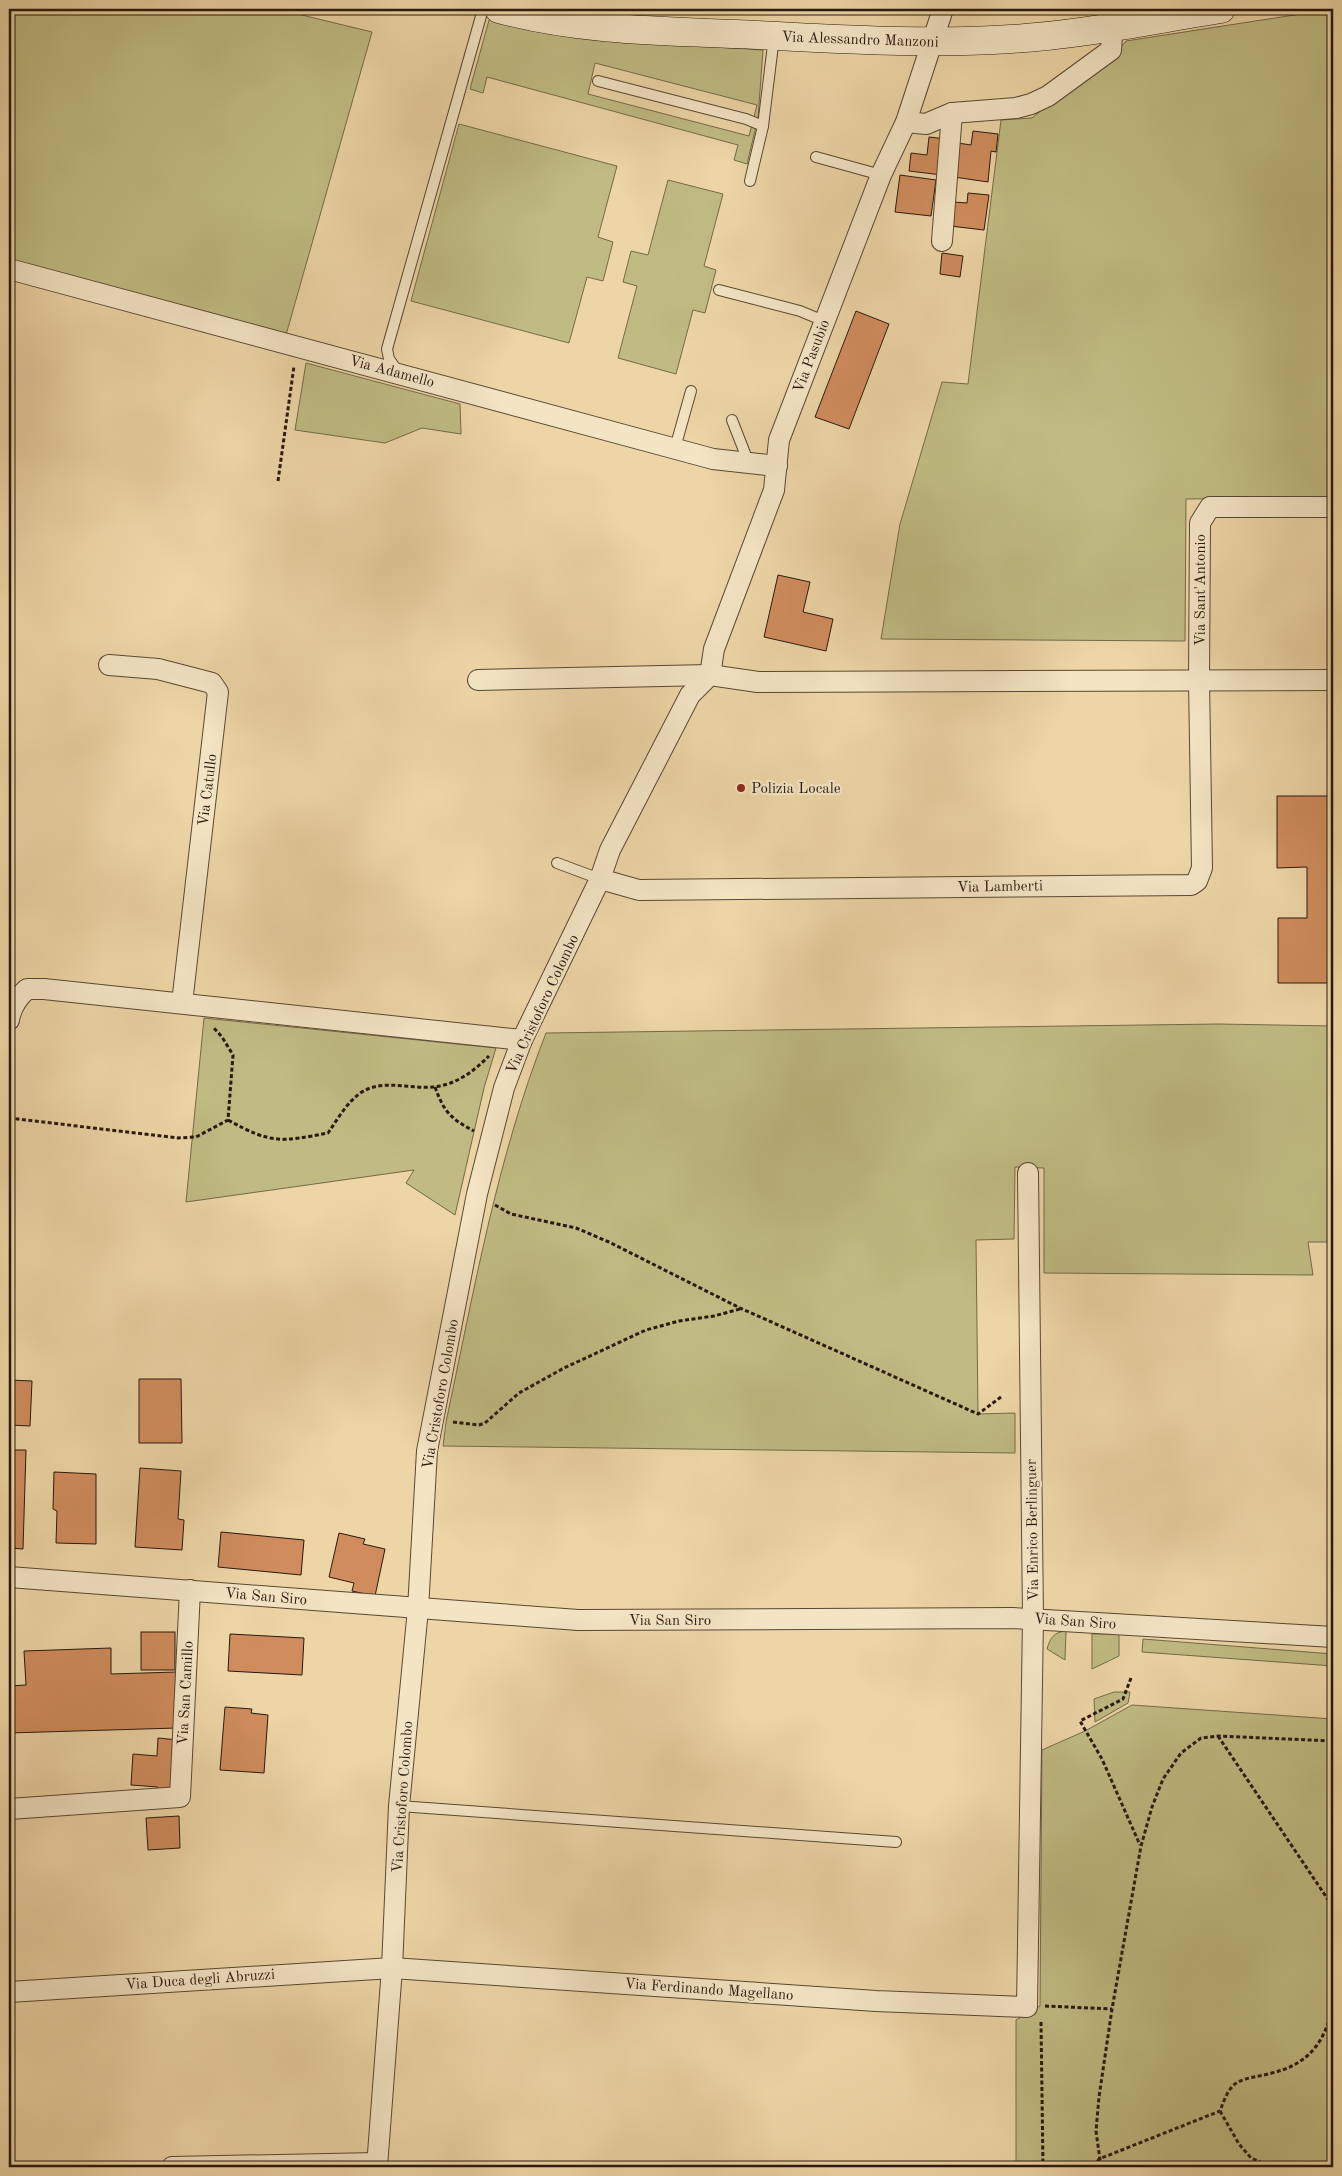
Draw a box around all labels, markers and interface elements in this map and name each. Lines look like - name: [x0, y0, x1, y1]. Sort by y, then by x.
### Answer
- street label: Via Alessandro Manzoni: [781, 30, 939, 51]
- street label: Via Pasubio: [792, 318, 833, 395]
- street label: Via Adamello: [347, 354, 436, 391]
- street label: Via Sant'Antonio: [1194, 534, 1209, 646]
- street label: Via Catullo: [197, 753, 220, 827]
- marker: Polizia Locale: [735, 782, 747, 794]
- place label: Polizia Locale: [751, 782, 841, 797]
- street label: Via Lamberti: [957, 879, 1043, 896]
- street label: Via Cristoforo Colombo: [504, 932, 582, 1077]
- street label: Via Cristoforo Colombo: [421, 1318, 462, 1471]
- street label: Via Enrico Berlinguer: [1025, 1459, 1042, 1601]
- street label: Via San Siro: [224, 1586, 308, 1609]
- street label: Via San Siro: [1033, 1612, 1117, 1633]
- street label: Via San Siro: [629, 1614, 711, 1629]
- street label: Via San Camillo: [176, 1640, 197, 1746]
- street label: Via Cristoforo Colombo: [391, 1721, 416, 1874]
- street label: Via Duca degli Abruzzi: [125, 1968, 276, 1993]
- street label: Via Ferdinando Magellano: [624, 1977, 794, 2004]

